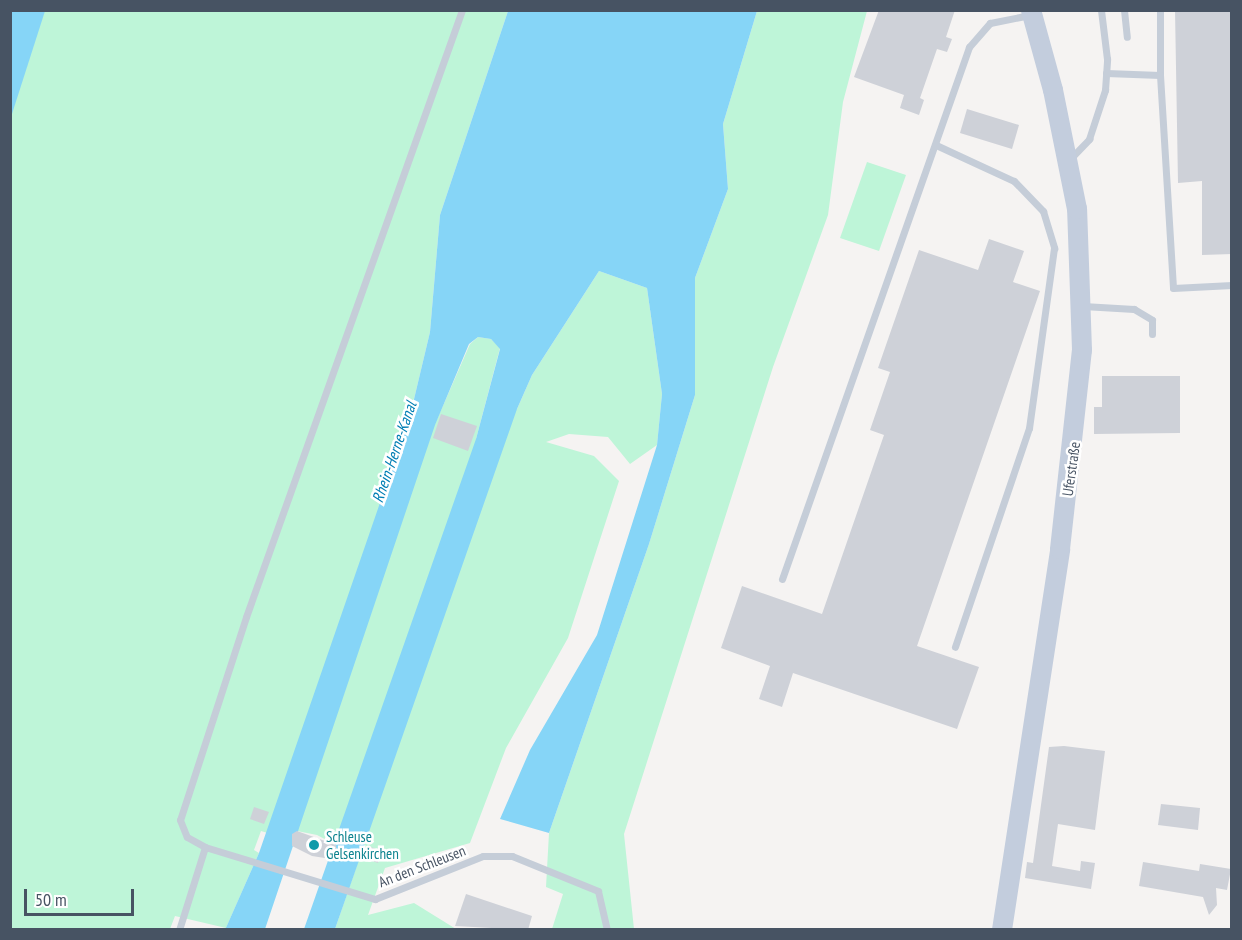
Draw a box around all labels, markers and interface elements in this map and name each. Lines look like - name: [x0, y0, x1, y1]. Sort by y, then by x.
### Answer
- water label: Rhein-Herne-Kanal: [368, 399, 420, 505]
- street label: Uferstraße: [1058, 441, 1084, 497]
- place label: Schleuse Gelsenkirchen: [326, 827, 399, 862]
- marker: Schleuse Gelsenkirchen: [307, 838, 321, 852]
- street label: An den Schleusen: [376, 841, 468, 891]
- scale bar: [27, 877, 136, 915]
- text: 50 m: [35, 888, 67, 911]

